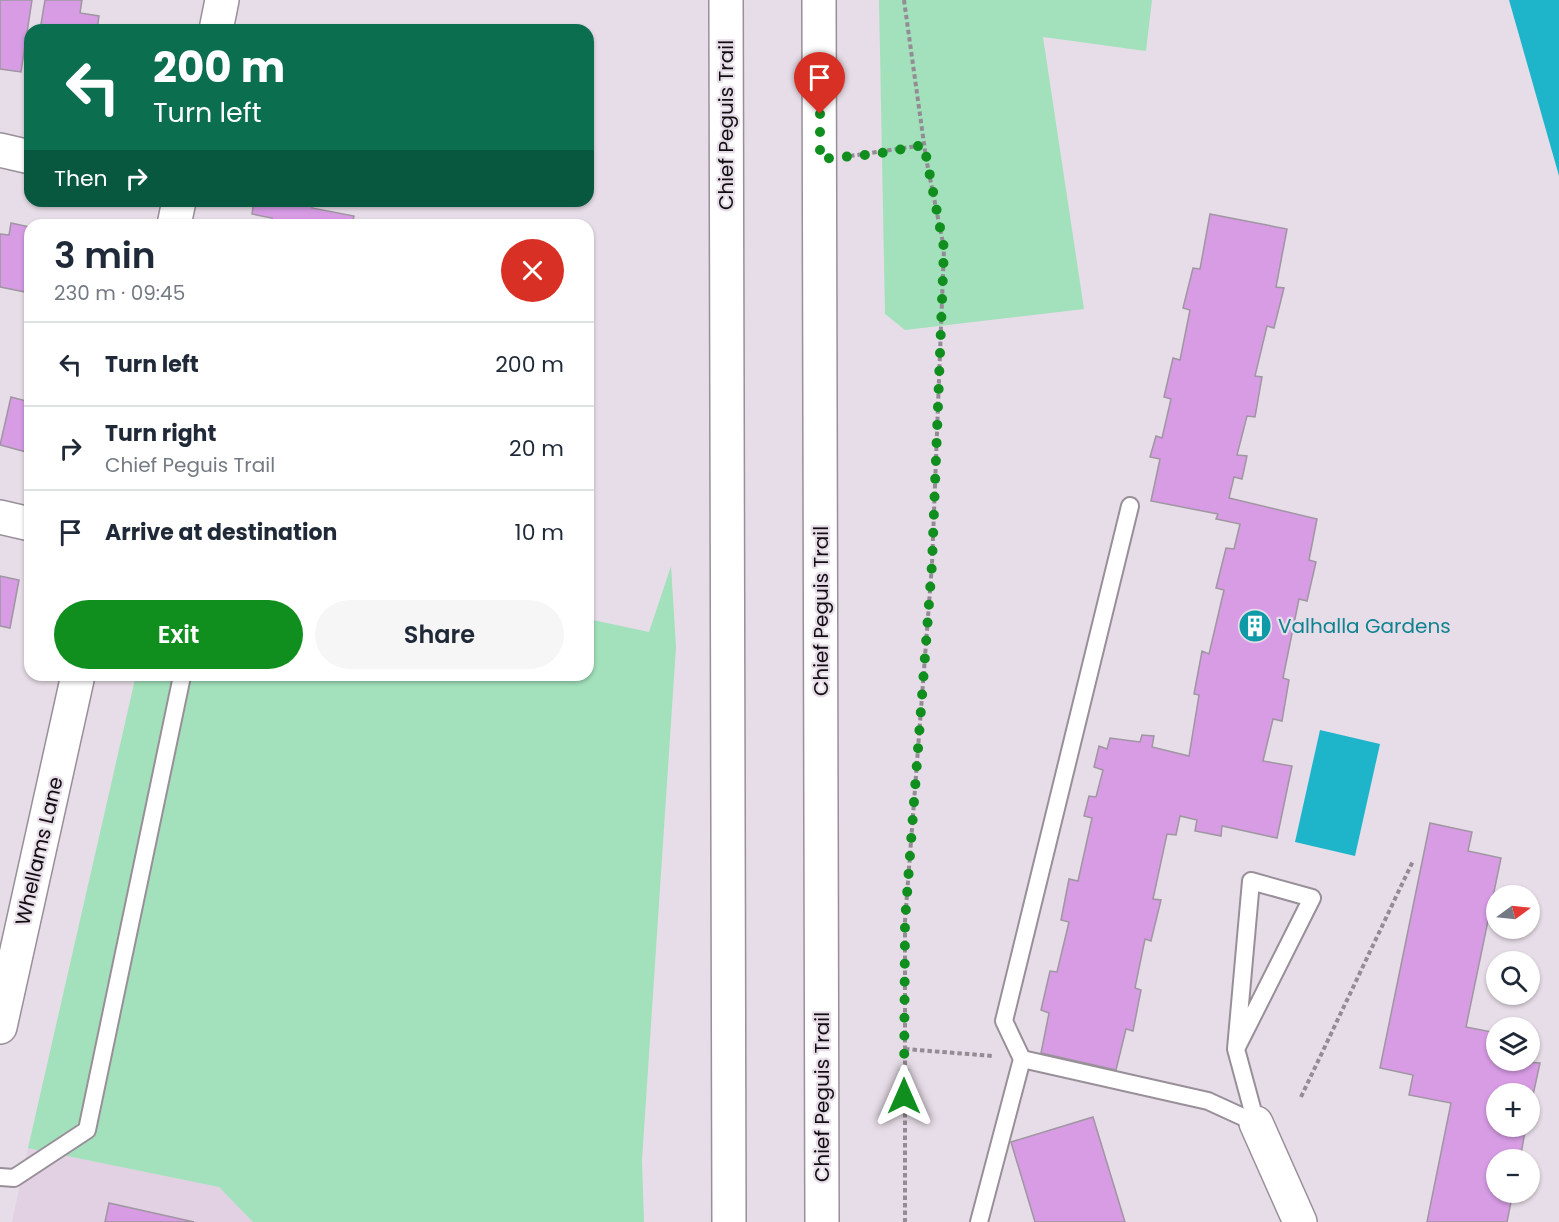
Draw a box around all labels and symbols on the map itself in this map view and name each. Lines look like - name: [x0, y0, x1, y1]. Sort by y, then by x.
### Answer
- street label: Chief Peguis Trail: [712, 40, 740, 210]
- pin: [794, 52, 845, 114]
- street label: Chief Peguis Trail: [807, 526, 835, 696]
- building icon: Valhalla Gardens: [1237, 608, 1273, 644]
- place label: Valhalla Gardens: [1278, 612, 1451, 640]
- street label: Whellams Lane: [8, 774, 70, 928]
- north arrow: [1486, 885, 1540, 939]
- street label: Chief Peguis Trail: [808, 1012, 836, 1182]
- position arrow: [872, 1064, 936, 1128]

